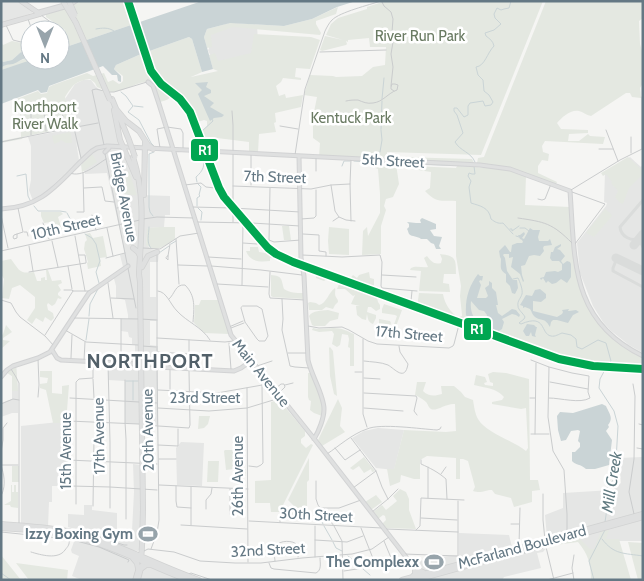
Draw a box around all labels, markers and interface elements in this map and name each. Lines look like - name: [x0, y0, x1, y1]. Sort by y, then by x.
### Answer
- north arrow: [20, 20, 70, 70]
- park label: River Run Park: [375, 27, 466, 45]
- text: N: [40, 49, 50, 67]
- park label: Northport River Walk: [12, 98, 78, 133]
- park label: Kentuck Park: [311, 109, 392, 127]
- line badge: R1: [190, 138, 219, 162]
- text: R1: [198, 141, 212, 159]
- street label: 5th Street: [361, 150, 425, 172]
- street label: Bridge Avenue: [106, 151, 142, 244]
- street label: 7th Street: [243, 167, 307, 187]
- street label: 10th Street: [30, 210, 102, 244]
- line badge: R1: [463, 317, 492, 341]
- text: R1: [470, 320, 484, 338]
- street label: 17th Street: [375, 322, 443, 346]
- street label: Main Avenue: [228, 336, 294, 411]
- district label: NORTHPORT: [87, 349, 213, 373]
- street label: 20th Avenue: [138, 388, 158, 471]
- street label: 23rd Street: [170, 389, 240, 407]
- street label: 17th Avenue: [89, 397, 109, 474]
- street label: 15th Avenue: [57, 412, 75, 490]
- street label: 26th Avenue: [229, 435, 247, 516]
- water label: Mill Creek: [597, 449, 626, 515]
- street label: 30th Street: [279, 504, 353, 526]
- street label: McFarland Boulevard: [456, 521, 588, 573]
- sports icon: Izzy Boxing Gym: [137, 523, 159, 545]
- place label: Izzy Boxing Gym: [25, 525, 133, 543]
- street label: 32nd Street: [230, 539, 306, 561]
- sports icon: The Complexx: [423, 551, 445, 573]
- place label: The Complexx: [326, 553, 420, 571]

